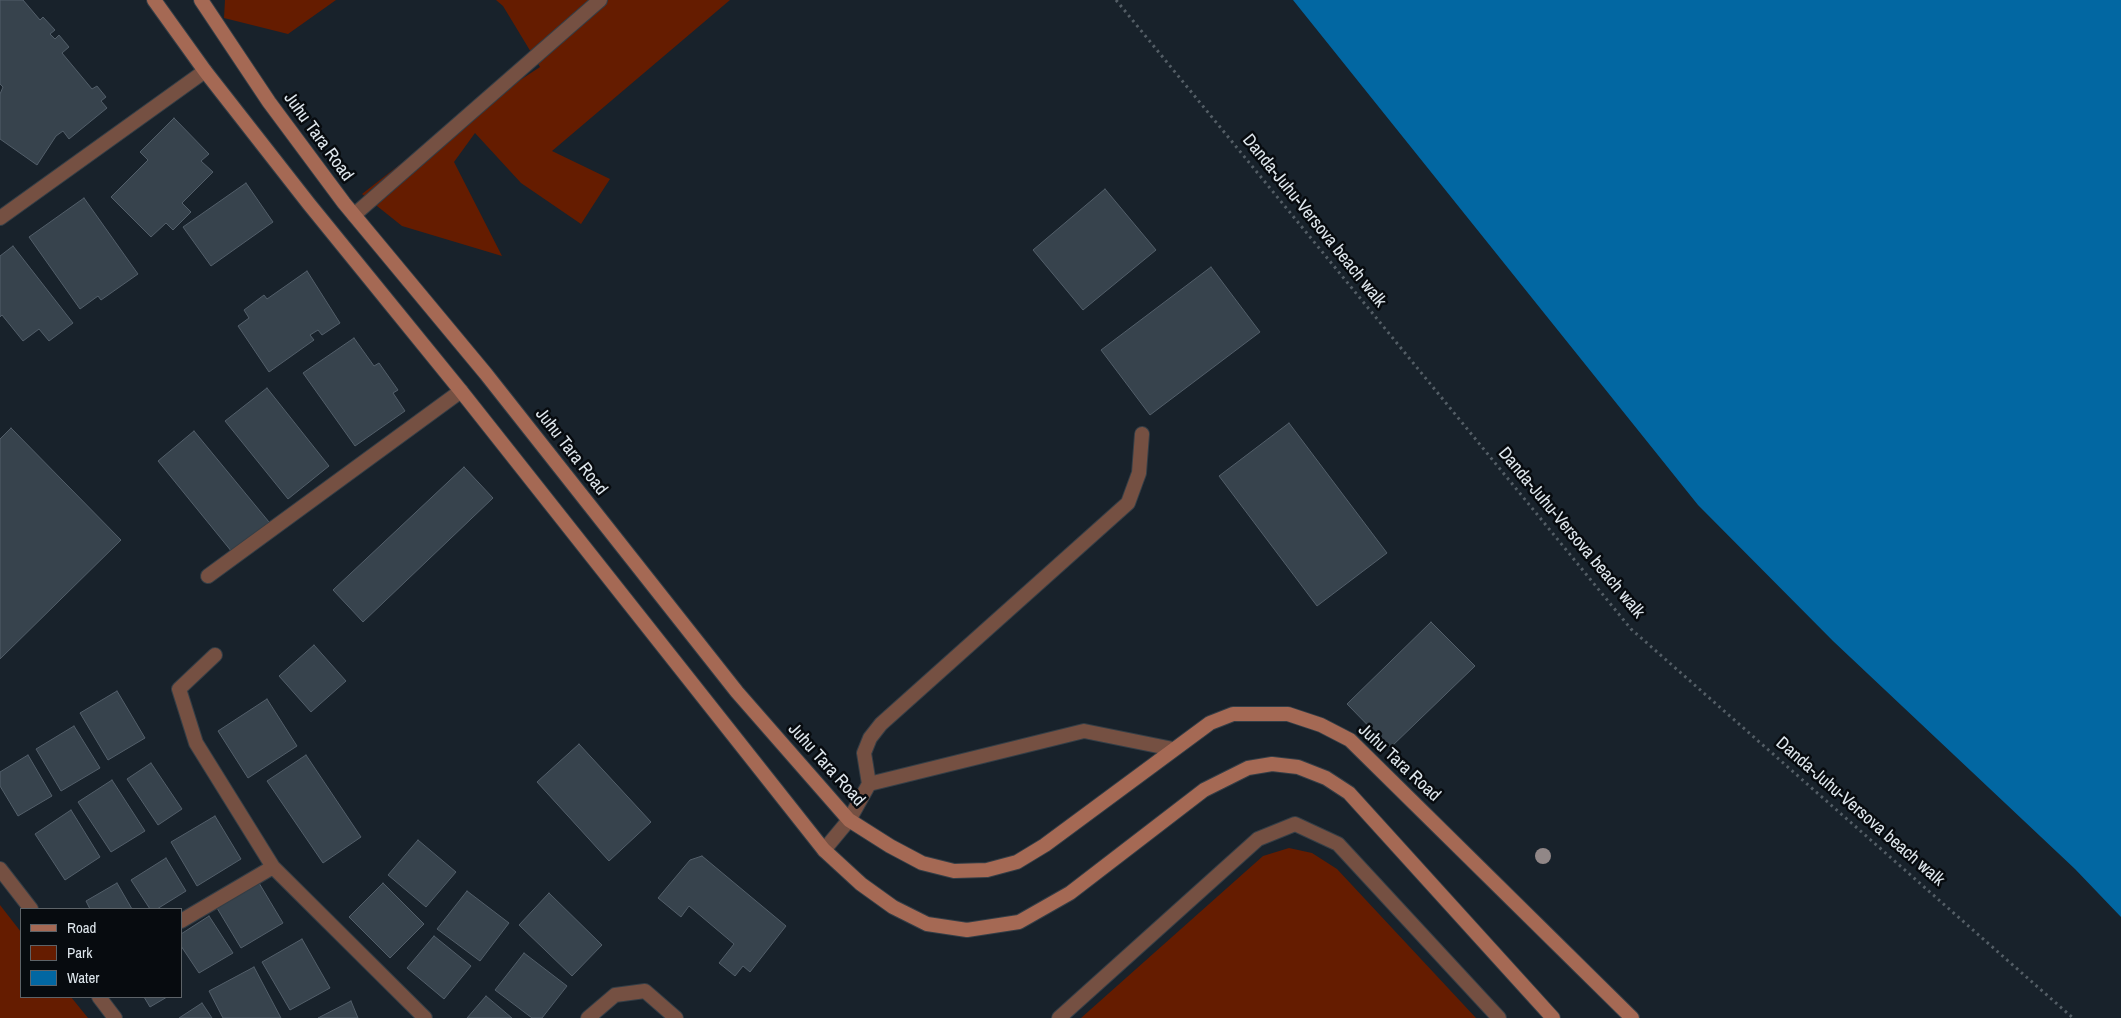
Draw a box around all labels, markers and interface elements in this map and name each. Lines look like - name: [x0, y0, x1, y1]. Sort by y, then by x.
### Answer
- street label: Juhu Tara Road: [279, 88, 357, 186]
- street label: Danda-Juhu-Versova beach walk: [1237, 130, 1391, 312]
- street label: Juhu Tara Road: [530, 404, 612, 500]
- street label: Danda-Juhu-Versova beach walk: [1493, 443, 1649, 623]
- street label: Juhu Tara Road: [783, 719, 869, 811]
- street label: Juhu Tara Road: [1353, 719, 1445, 807]
- street label: Danda-Juhu-Versova beach walk: [1771, 733, 1949, 891]
- legend: [20, 908, 182, 998]
- text: Road: [67, 917, 96, 938]
- text: Park: [67, 942, 92, 963]
- text: Water: [67, 967, 99, 988]

